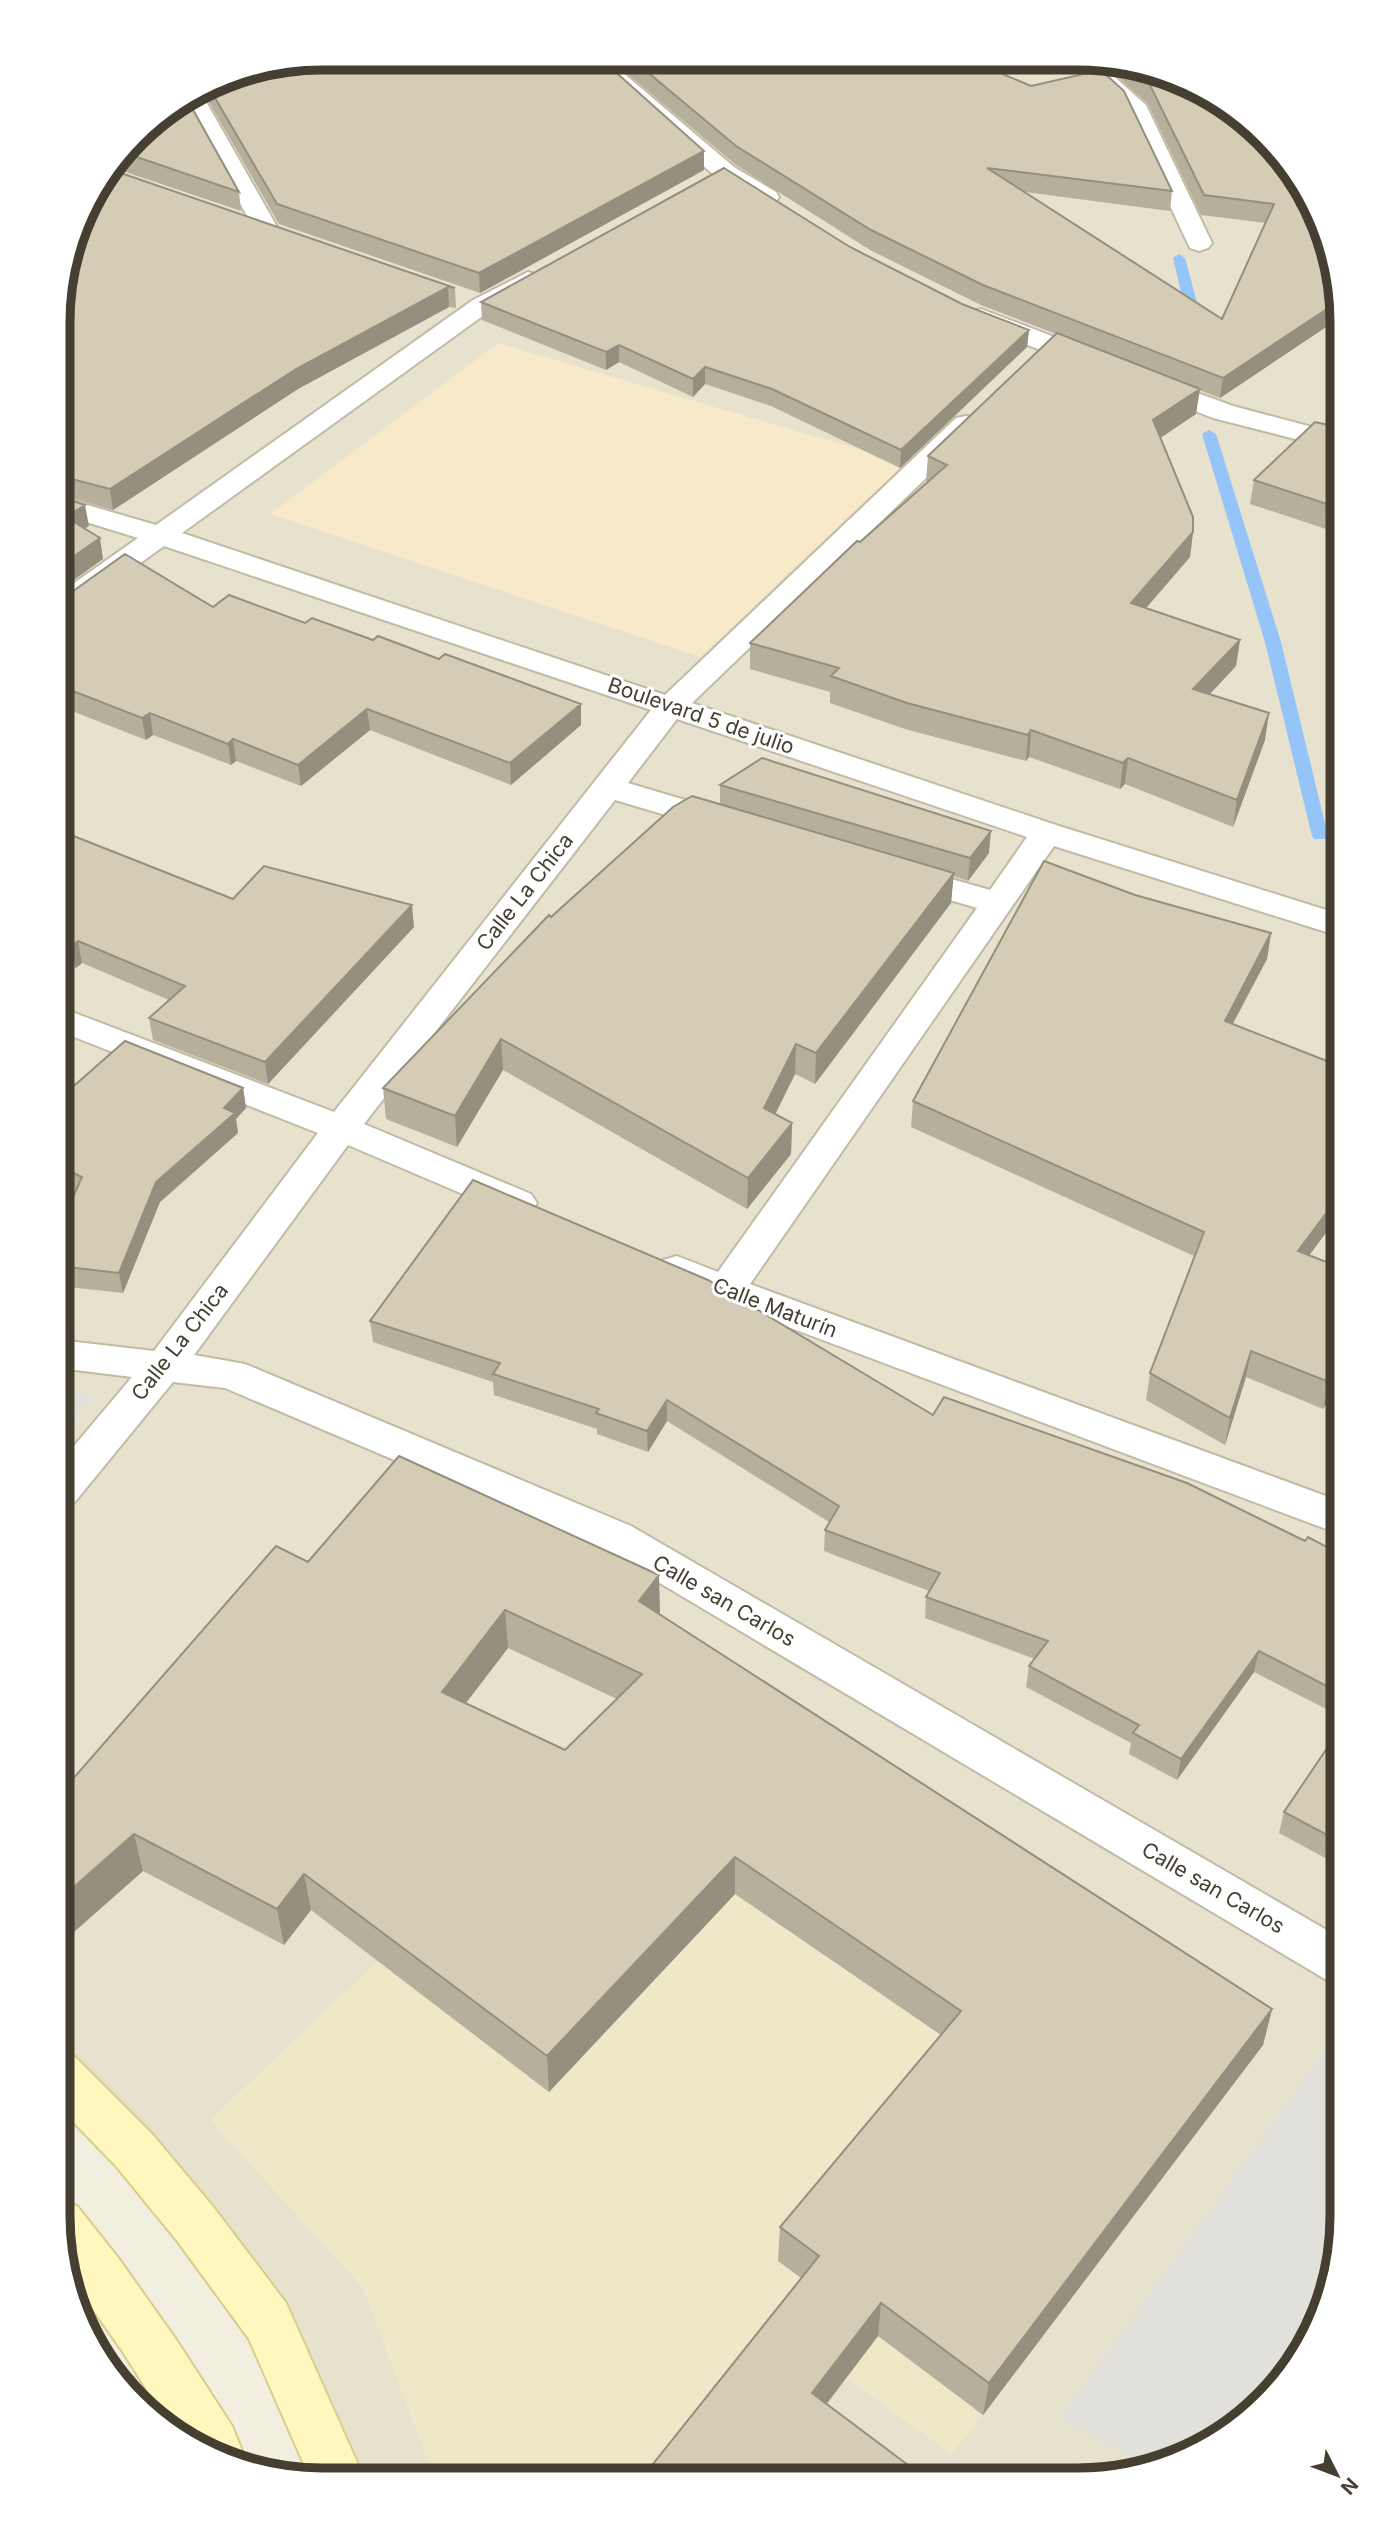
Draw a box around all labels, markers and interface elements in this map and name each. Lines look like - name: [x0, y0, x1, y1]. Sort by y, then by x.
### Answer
- street label: Boulevard 5 de julio: [605, 672, 798, 759]
- street label: Calle La Chica: [471, 828, 578, 955]
- street label: Calle Maturín: [709, 1272, 841, 1343]
- street label: Calle La Chica: [126, 1278, 233, 1405]
- street label: Calle san Carlos: [648, 1550, 800, 1652]
- street label: Calle san Carlos: [1137, 1837, 1289, 1939]
- north arrow: [1302, 2440, 1372, 2510]
- text: N: [1336, 2473, 1363, 2499]

